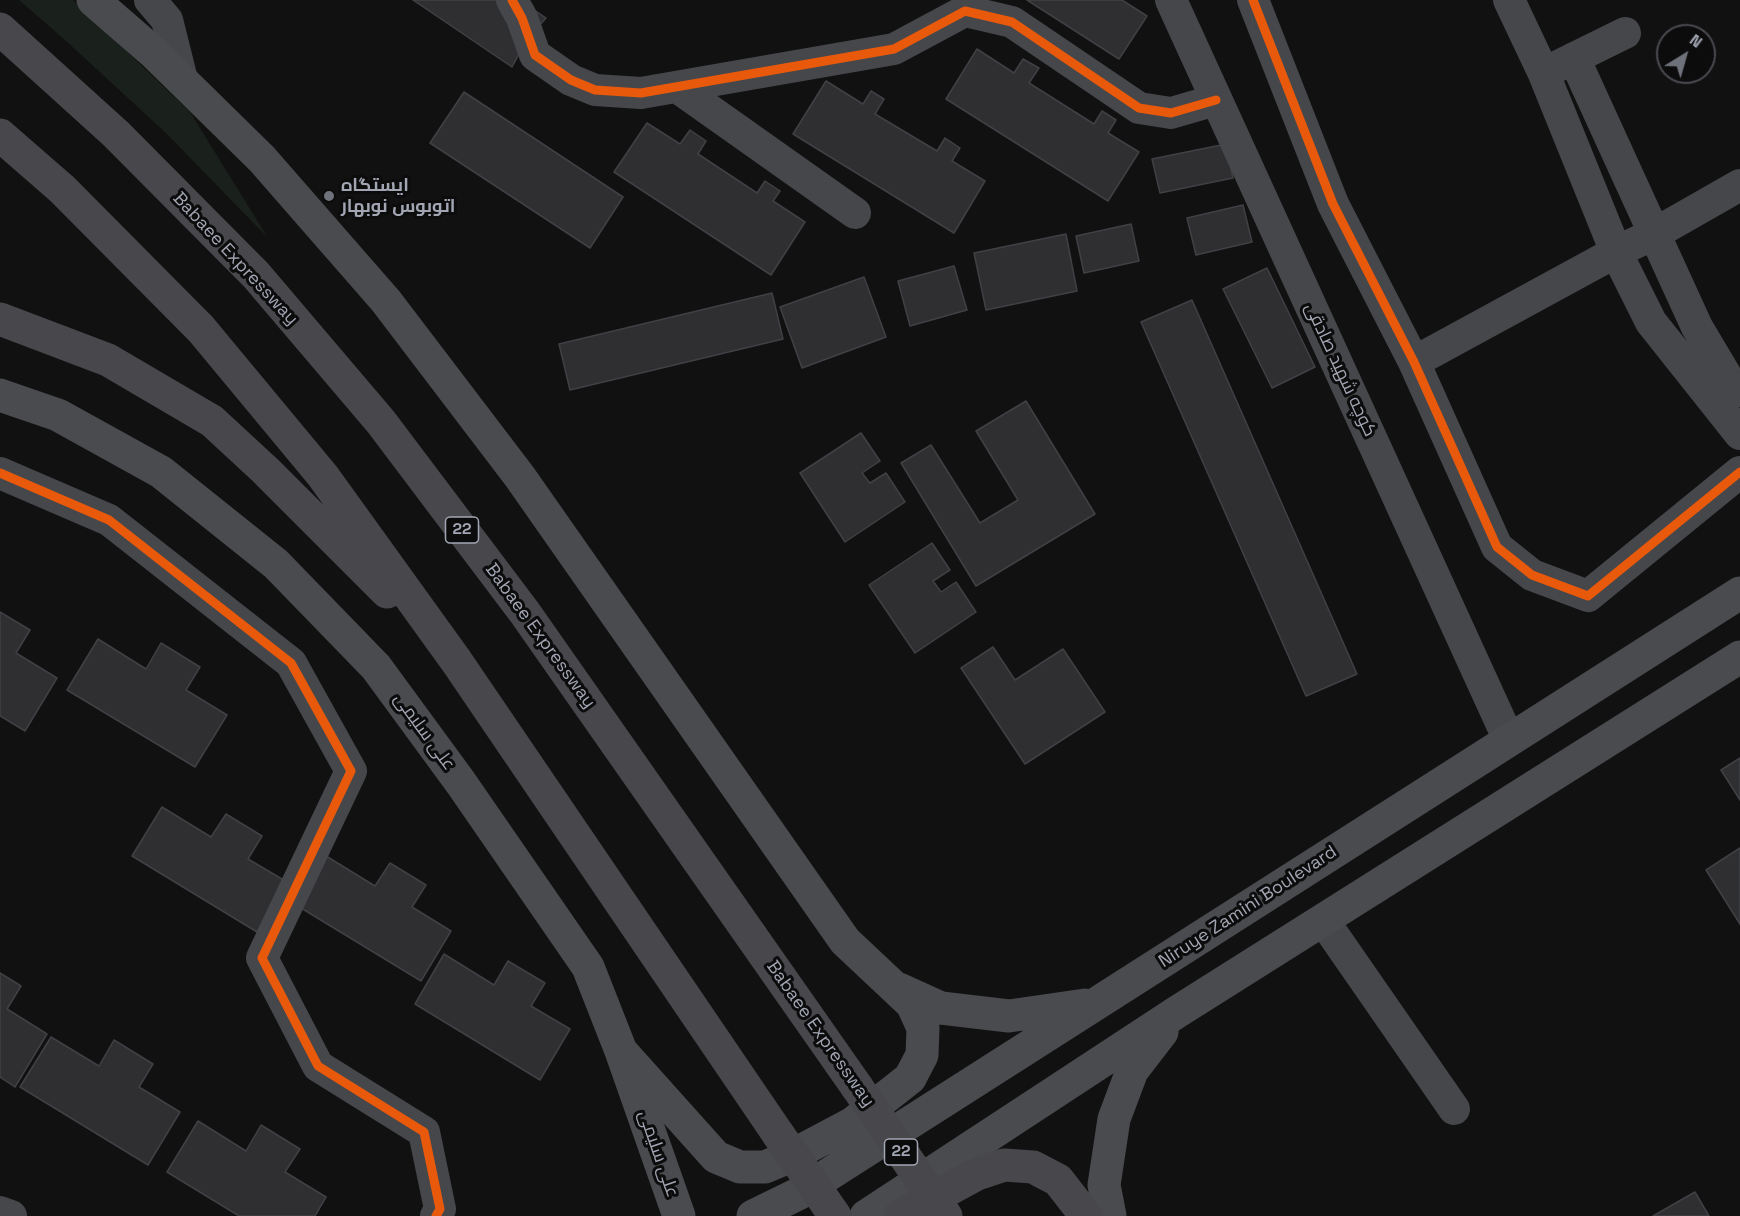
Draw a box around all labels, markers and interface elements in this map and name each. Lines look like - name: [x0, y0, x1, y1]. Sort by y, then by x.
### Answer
- north arrow: [1656, 24, 1716, 84]
- text: N: [1685, 29, 1707, 52]
- place label: ایستگاه اتوبوس نوبهار: [341, 175, 455, 218]
- street label: Babaee Expressway: [168, 188, 302, 330]
- marker: ایستگاه اتوبوس نوبهار: [322, 189, 336, 203]
- street label: کوچه شهید صادقی: [1300, 300, 1380, 440]
- road number: 22: [446, 517, 478, 543]
- street label: Babaee Expressway: [480, 559, 600, 713]
- street label: علی سلیمی: [389, 689, 459, 775]
- street label: Niruye Zamini Boulevard: [1155, 841, 1341, 973]
- street label: Babaee Expressway: [761, 957, 879, 1111]
- street label: علی سلیمی: [633, 1108, 683, 1200]
- road number: 22: [884, 1139, 918, 1165]

